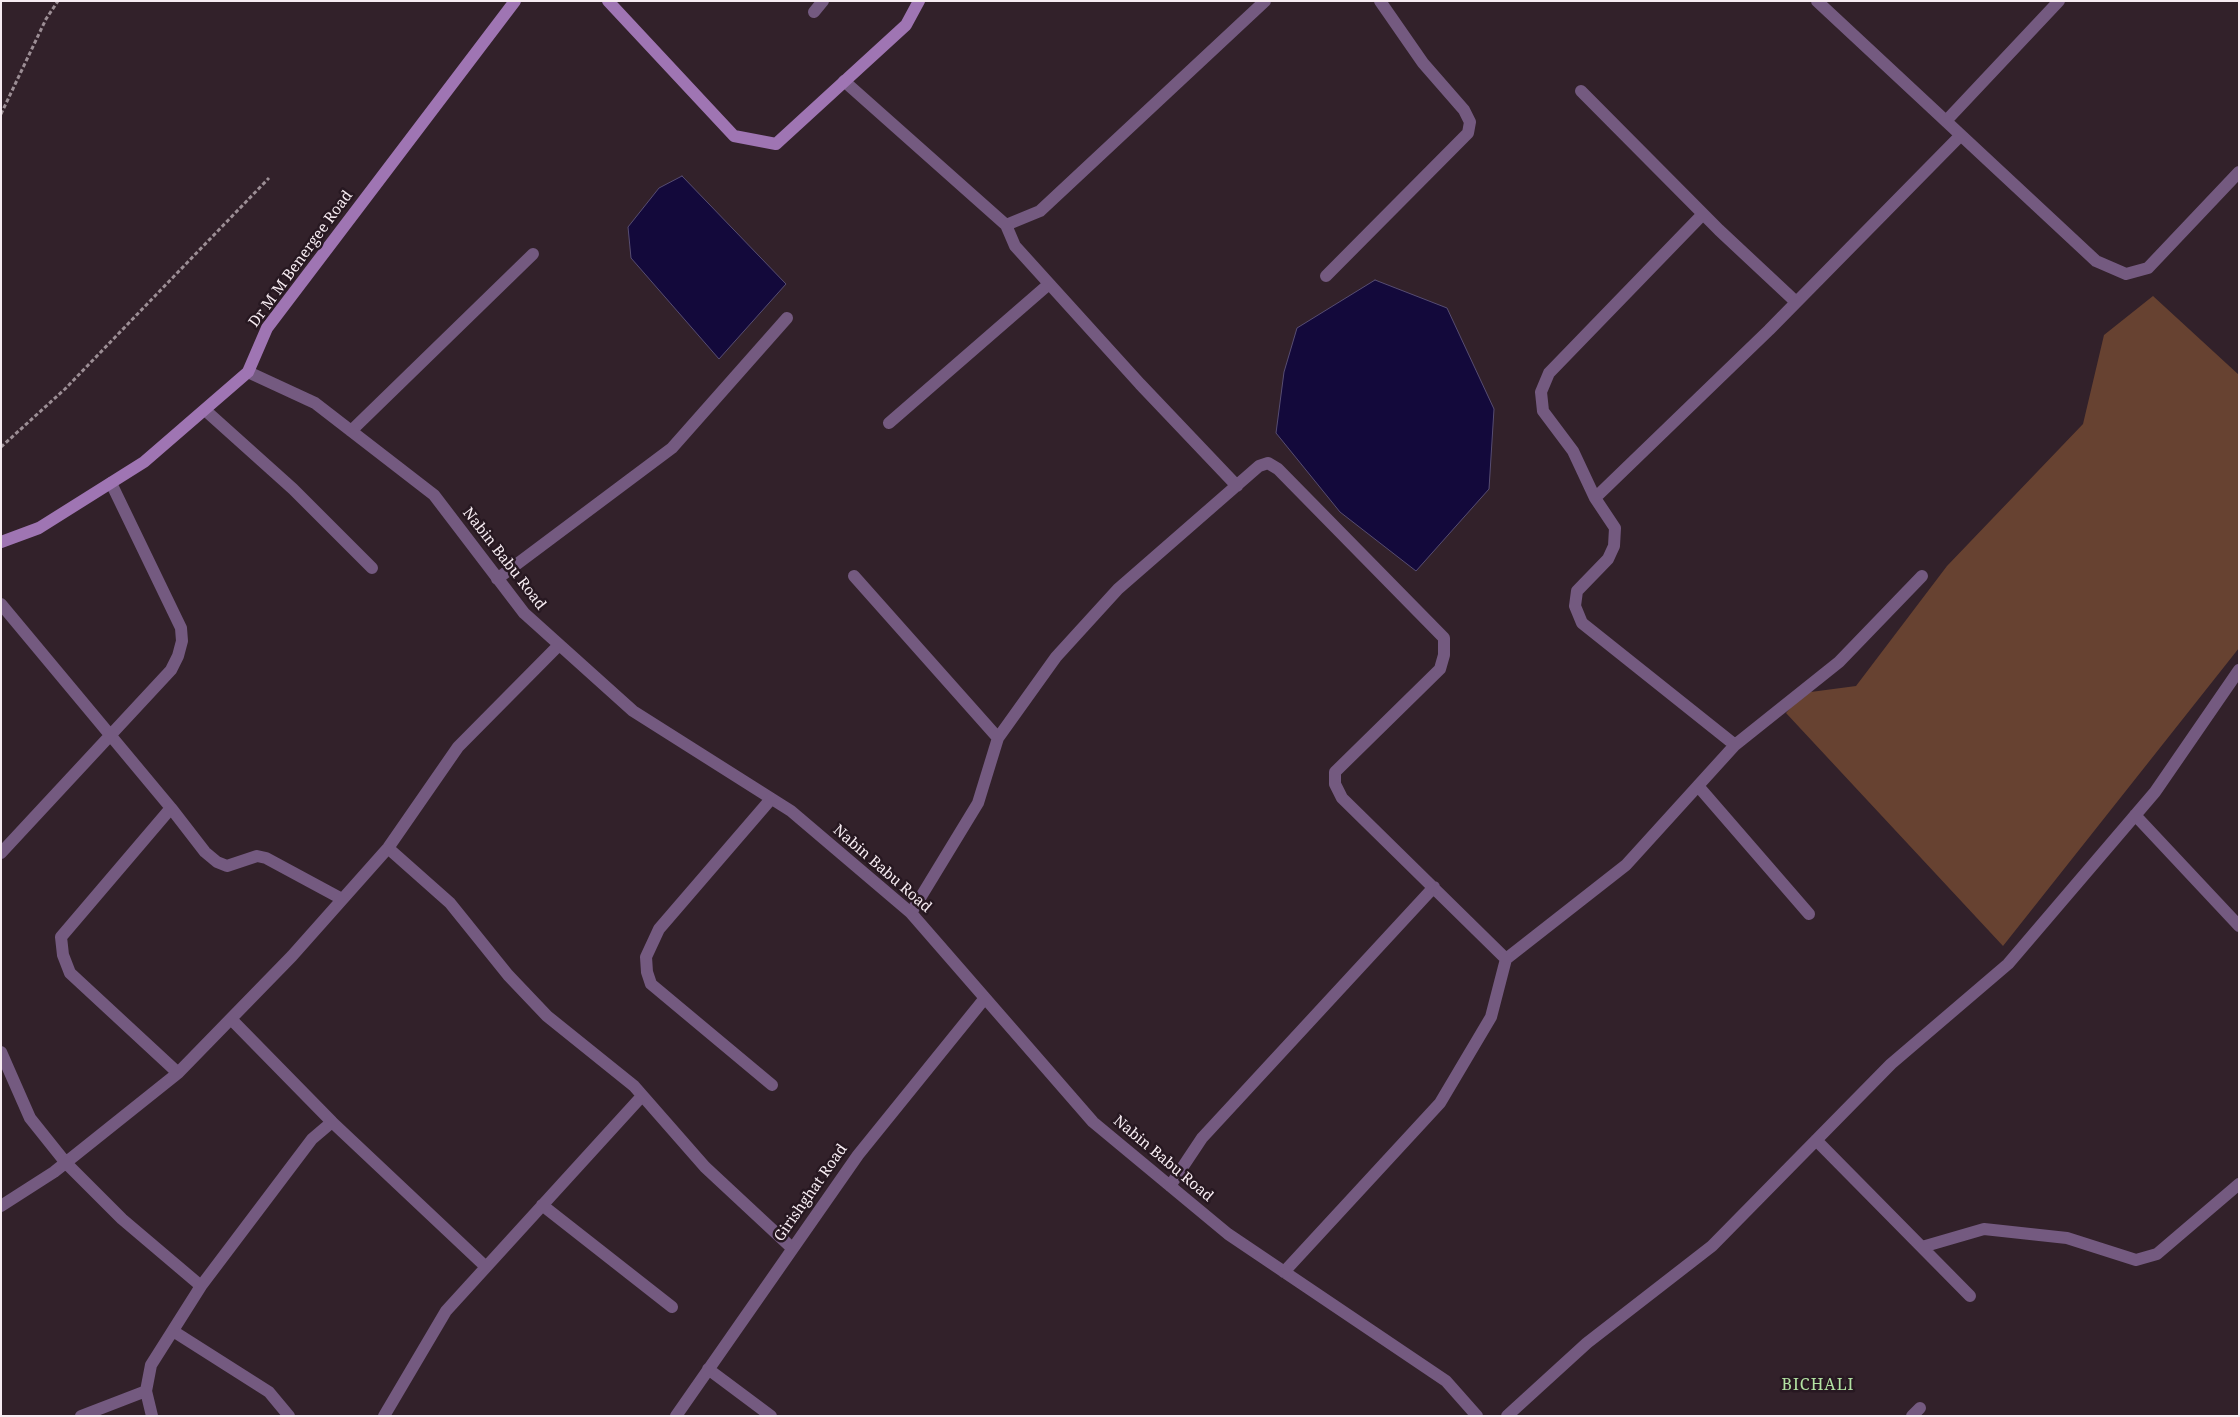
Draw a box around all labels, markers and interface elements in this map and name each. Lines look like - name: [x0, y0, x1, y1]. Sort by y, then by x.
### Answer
- street label: Dr M M Benergee Road: [245, 187, 357, 331]
- street label: Nabin Babu Road: [459, 504, 549, 614]
- street label: Nabin Babu Road: [829, 821, 935, 917]
- street label: Nabin Babu Road: [1110, 1112, 1216, 1206]
- street label: Girishghat Road: [771, 1141, 851, 1245]
- district label: BICHALI: [1781, 1375, 1855, 1395]

